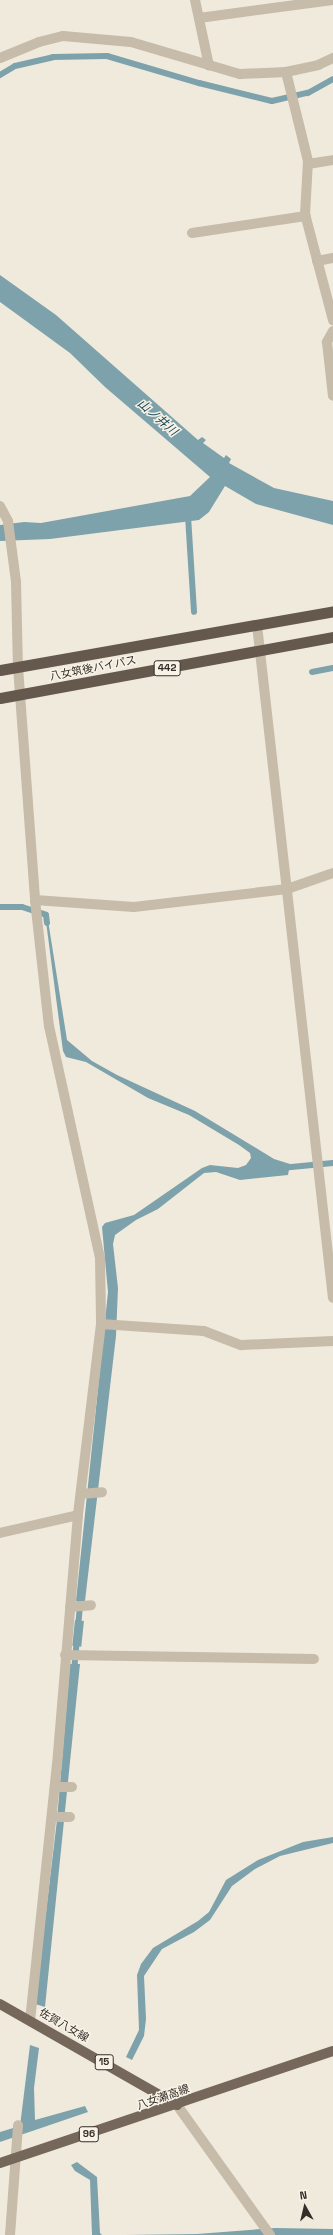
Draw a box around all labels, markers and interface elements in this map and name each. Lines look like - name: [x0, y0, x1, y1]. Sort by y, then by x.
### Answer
- water label: 山ノ井川: [134, 397, 180, 439]
- street label: 八女筑後バイパス: [49, 653, 137, 683]
- road number: 442: [153, 660, 181, 676]
- street label: 佐賀八女線: [37, 2006, 91, 2044]
- road number: 15: [94, 2054, 114, 2070]
- street label: 八女瀬高線: [135, 2082, 191, 2112]
- road number: 96: [78, 2126, 100, 2142]
- north arrow: [285, 2187, 325, 2227]
- text: N: [299, 2188, 308, 2203]

